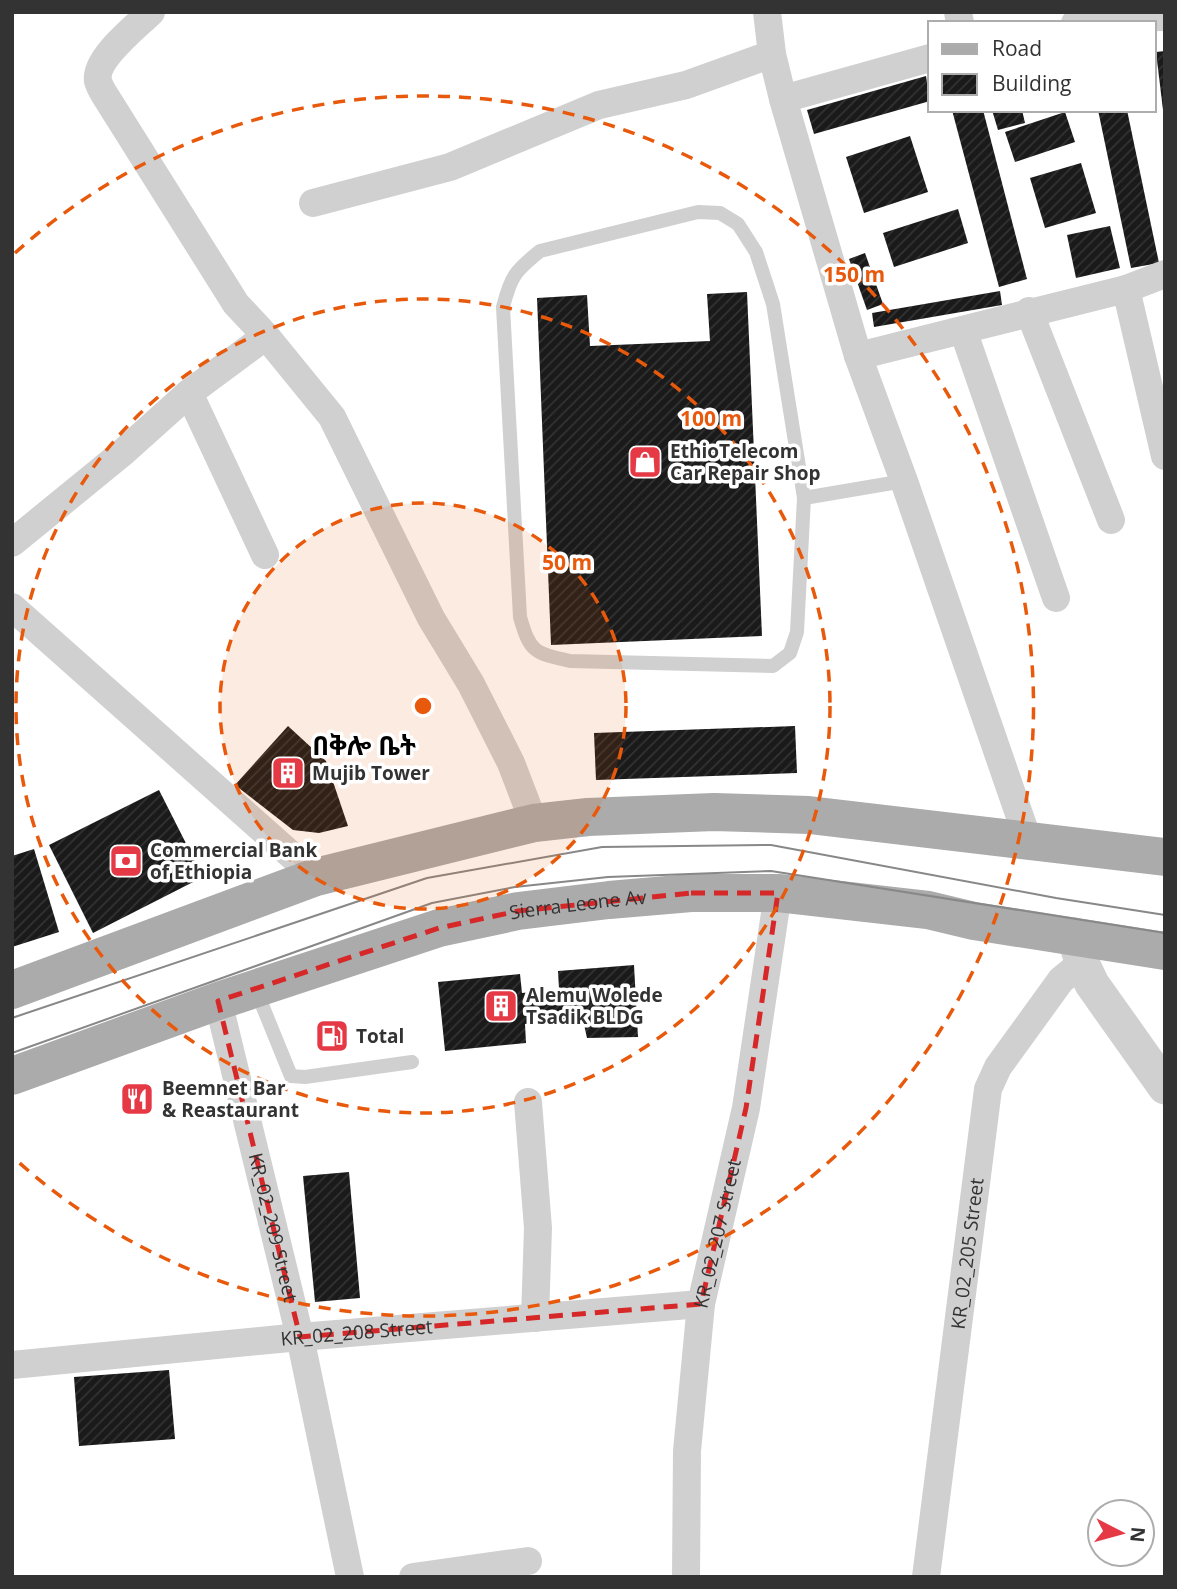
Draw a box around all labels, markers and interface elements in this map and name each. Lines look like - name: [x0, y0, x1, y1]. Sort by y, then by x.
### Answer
- legend: [928, 21, 1156, 112]
- text: Road: [992, 34, 1042, 62]
- text: Building: [992, 69, 1071, 97]
- text: 150 m: [823, 260, 885, 288]
- text: 100 m: [680, 404, 742, 432]
- place label: EthioTelecom Car Repair Shop: [670, 438, 821, 486]
- shop icon: EthioTelecom Car Repair Shop: [626, 443, 664, 481]
- text: 50 m: [542, 548, 592, 576]
- centre of rings: [411, 694, 435, 718]
- district label: በቅሎ ቤት: [312, 727, 416, 763]
- building icon: Mujib Tower: [269, 754, 307, 792]
- place label: Mujib Tower: [312, 760, 430, 786]
- place label: Commercial Bank of Ethiopia: [150, 837, 318, 885]
- bank icon: Commercial Bank of Ethiopia: [107, 842, 145, 880]
- street label: Sierra Leone Av: [507, 884, 648, 926]
- place label: Alemu Wolede Tsadik BLDG: [526, 982, 663, 1030]
- building icon: Alemu Wolede Tsadik BLDG: [482, 987, 520, 1025]
- fuel station icon: Total: [313, 1017, 351, 1055]
- place label: Total: [356, 1023, 404, 1049]
- place label: Beemnet Bar & Reastaurant: [162, 1075, 299, 1123]
- restaurant icon: Beemnet Bar & Reastaurant: [118, 1080, 156, 1118]
- street label: KR_02_209 Street: [243, 1150, 304, 1305]
- street label: KR_02_207 Street: [687, 1156, 747, 1311]
- street label: KR_02_205 Street: [945, 1176, 990, 1331]
- street label: KR_02_208 Street: [279, 1313, 434, 1352]
- north arrow: [1086, 1498, 1156, 1568]
- text: N: [1124, 1526, 1152, 1544]

